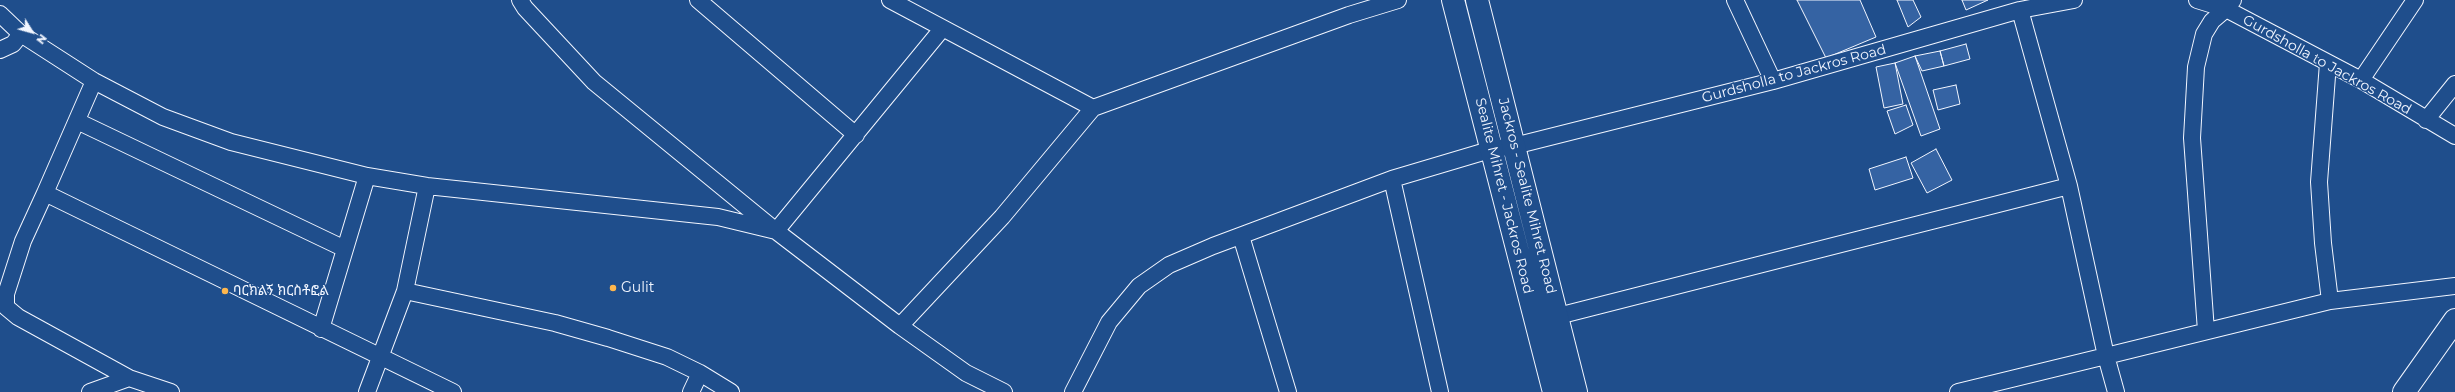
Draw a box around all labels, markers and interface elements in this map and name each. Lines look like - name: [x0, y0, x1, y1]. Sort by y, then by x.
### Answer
- north arrow: [12, 12, 52, 52]
- street label: Gurdsholla to Jackros Road: [2240, 12, 2414, 118]
- text: N: [33, 31, 50, 47]
- street label: Gurdsholla to Jackros Road: [1700, 41, 1888, 107]
- street label: Sealite Mihret - Jackros Road: [1471, 96, 1537, 296]
- street label: Jackros - Sealite Mihret Road: [1494, 96, 1560, 296]
- place label: Gulit: [621, 280, 654, 296]
- place label: ባርክልኝ ክርስቶፎል: [233, 283, 329, 299]
- marker: Gulit: [608, 283, 618, 293]
- marker: ባርክልኝ ክርስቶፎል: [220, 286, 230, 296]

